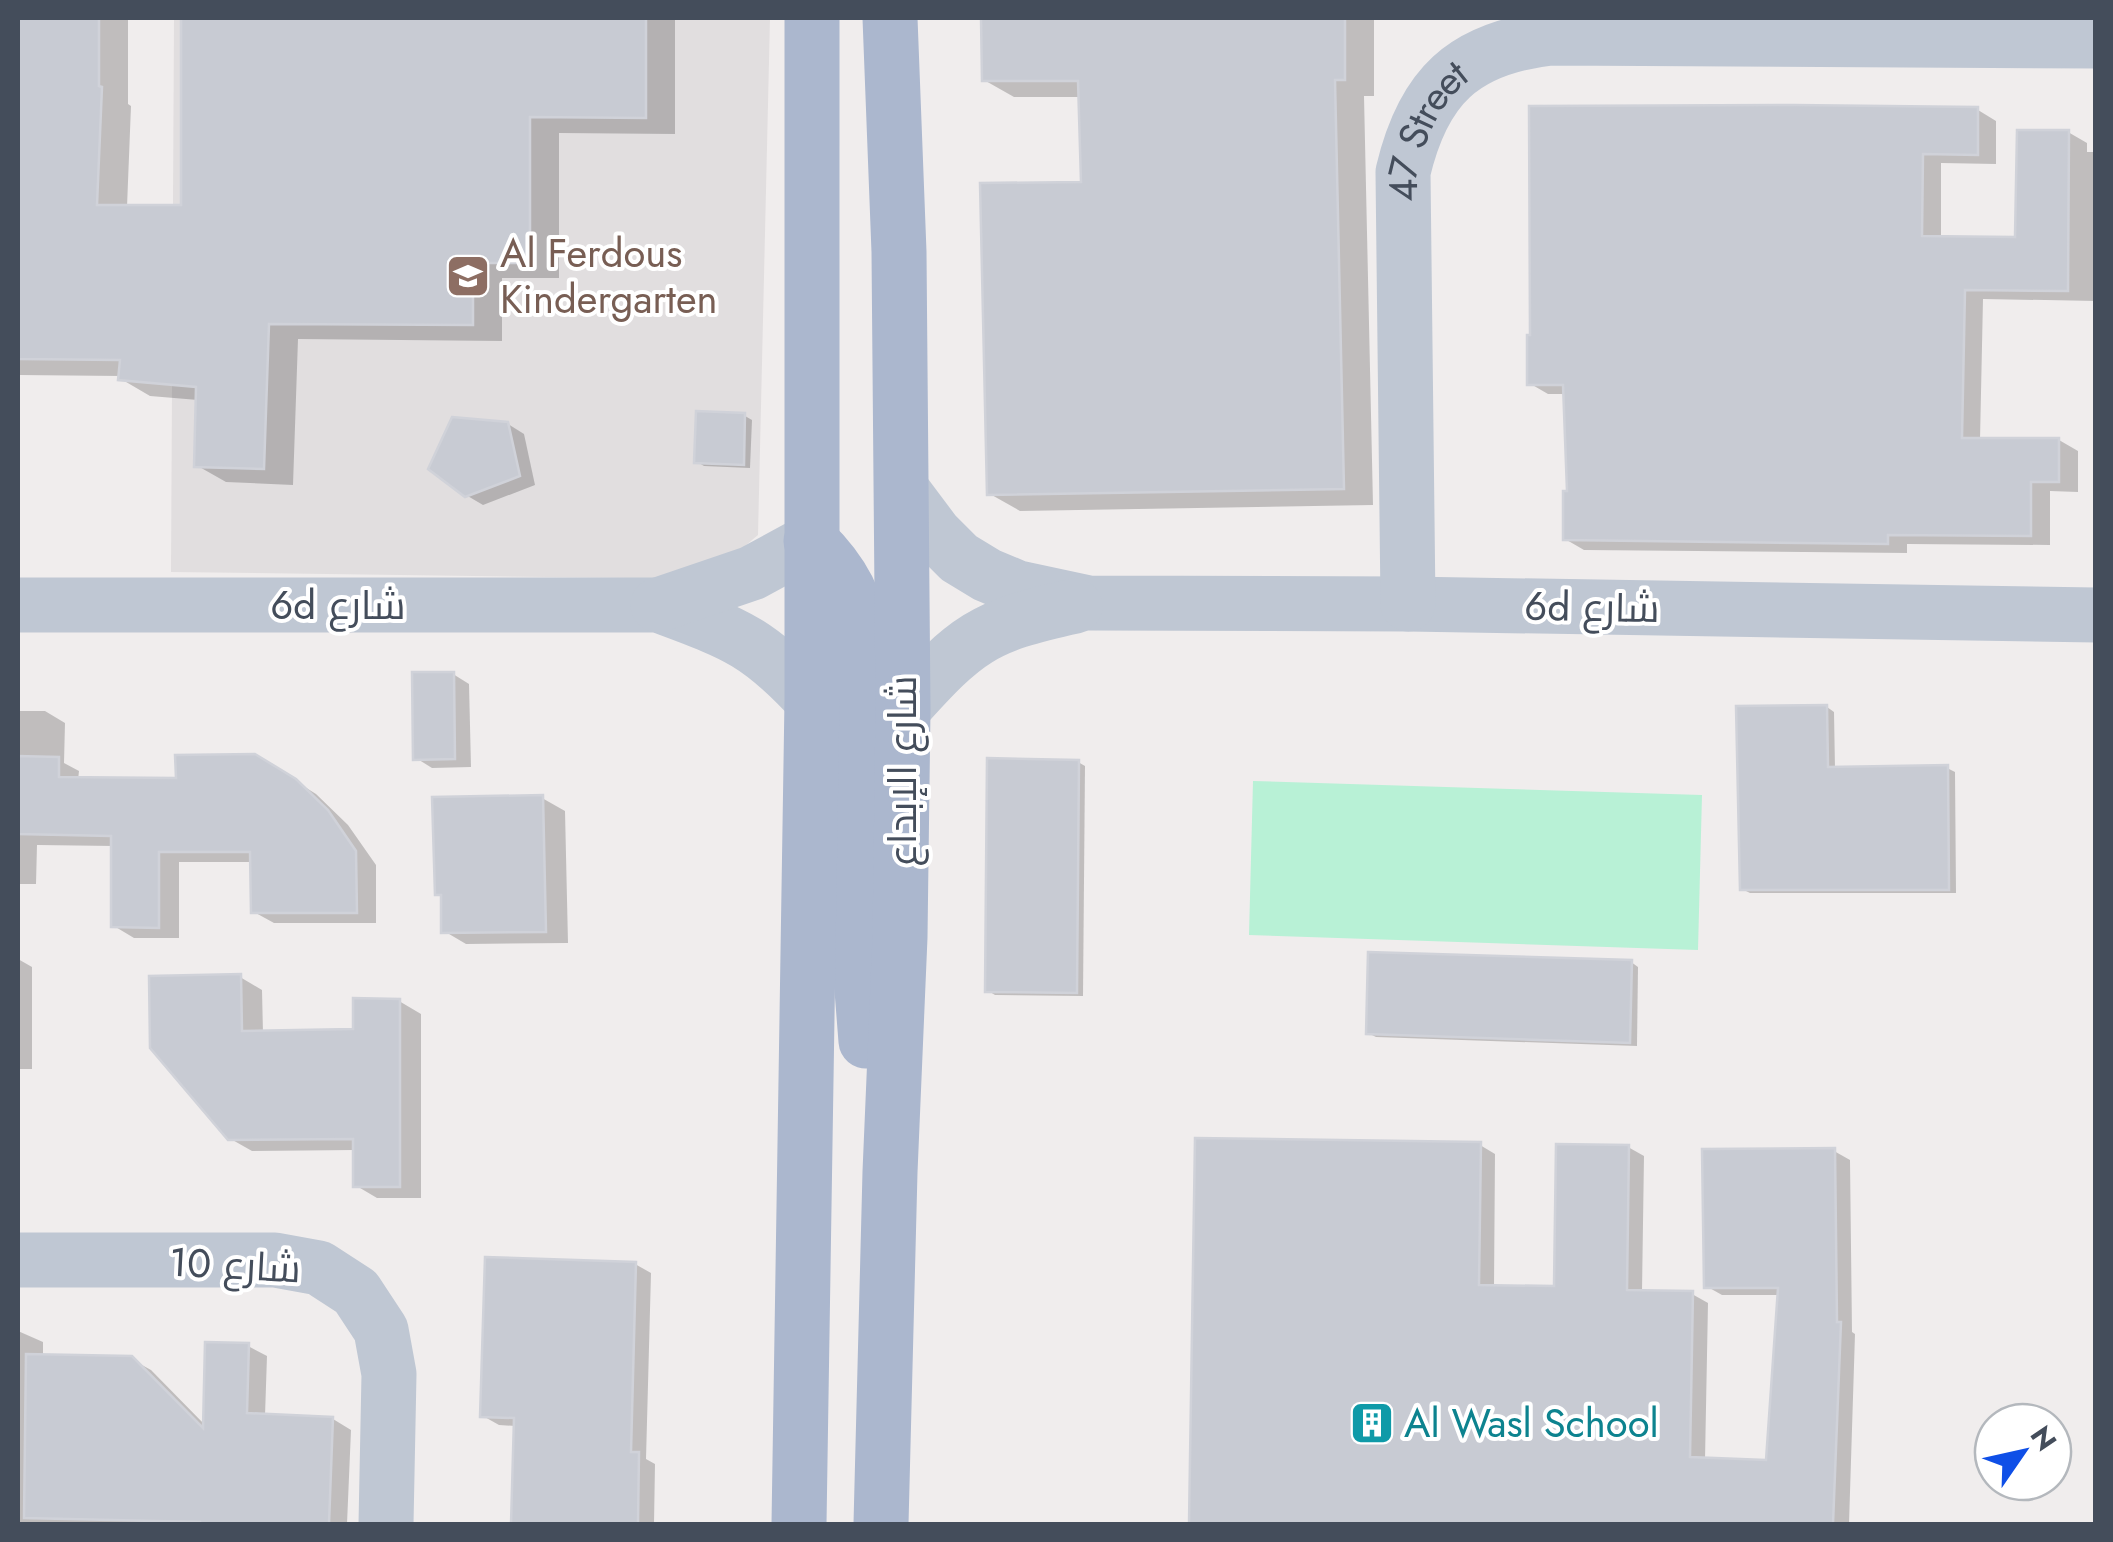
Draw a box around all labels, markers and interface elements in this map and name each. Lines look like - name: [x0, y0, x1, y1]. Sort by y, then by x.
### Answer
- street label: 47 Street: [1373, 45, 1480, 202]
- place label: Al Ferdous Kindergarten: [500, 224, 717, 328]
- school or university icon: Al Ferdous Kindergarten: [445, 253, 491, 299]
- street label: 6d شارع: [270, 576, 406, 634]
- street label: 6d شارع: [1524, 577, 1660, 637]
- street label: شارع الإبداع: [873, 676, 931, 866]
- street label: شارع 10: [168, 1233, 302, 1297]
- place label: Al Wasl School: [1404, 1394, 1659, 1452]
- building icon: Al Wasl School: [1349, 1400, 1395, 1446]
- north arrow: [1973, 1402, 2073, 1502]
- text: N: [2020, 1418, 2067, 1459]

